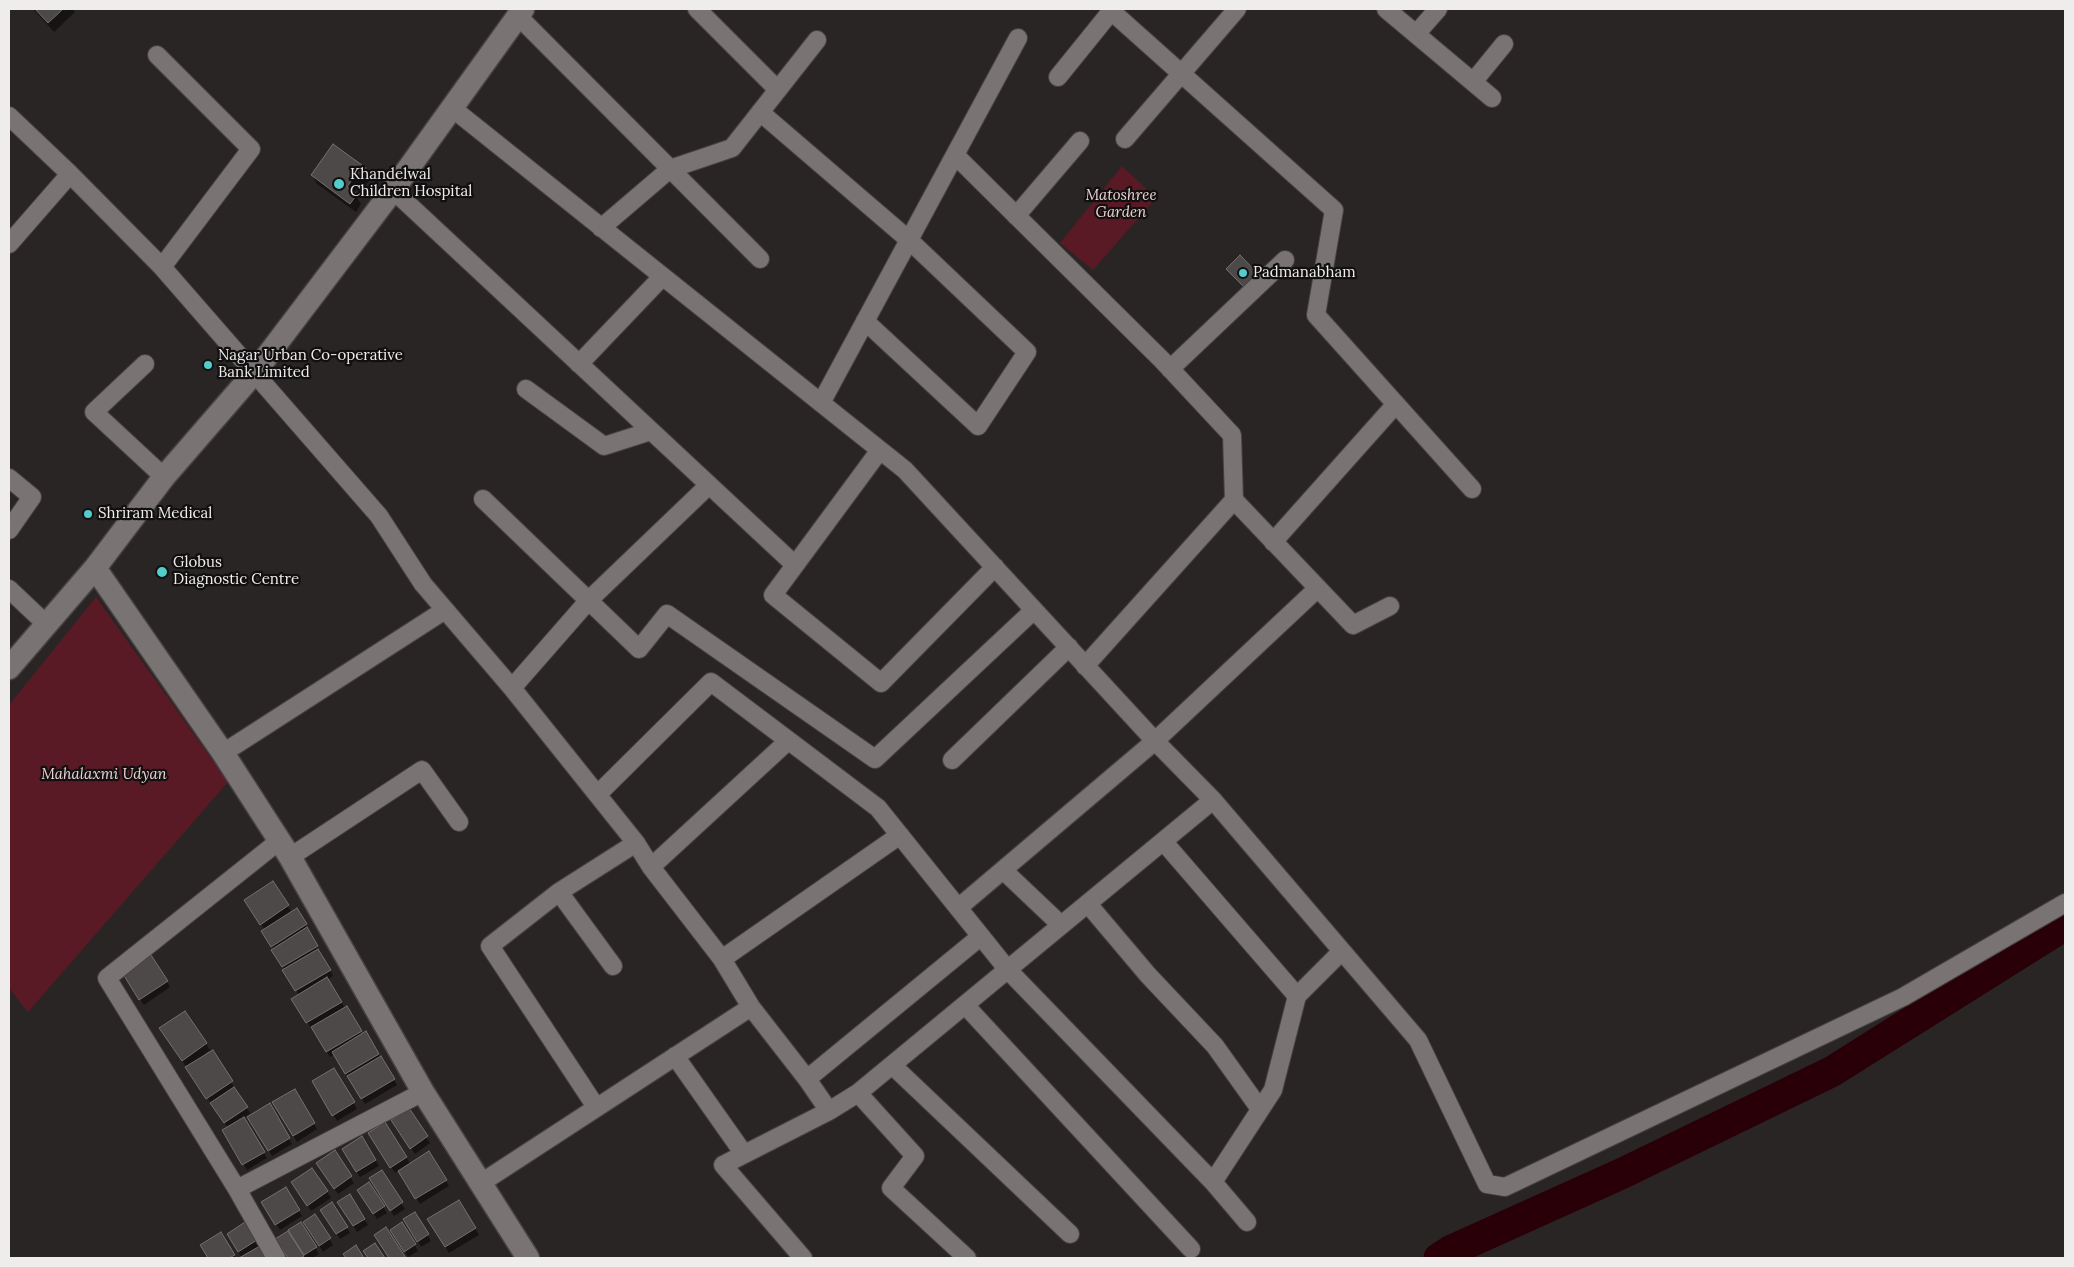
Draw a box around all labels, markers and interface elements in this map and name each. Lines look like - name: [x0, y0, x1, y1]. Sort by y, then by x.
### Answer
- place label: Khandelwal Children Hospital: [350, 166, 472, 201]
- marker: Khandelwal Children Hospital: [332, 177, 346, 191]
- park label: Matoshree Garden: [1085, 187, 1157, 222]
- place label: Padmanabham: [1253, 264, 1356, 282]
- marker: Padmanabham: [1237, 267, 1249, 279]
- place label: Nagar Urban Co-operative Bank Limited: [218, 347, 403, 382]
- marker: Nagar Urban Co-operative Bank Limited: [202, 359, 214, 371]
- place label: Shriram Medical: [98, 505, 212, 523]
- marker: Shriram Medical: [82, 508, 94, 520]
- place label: Globus Diagnostic Centre: [173, 554, 299, 589]
- marker: Globus Diagnostic Centre: [155, 565, 169, 579]
- park label: Mahalaxmi Udyan: [41, 766, 167, 784]

